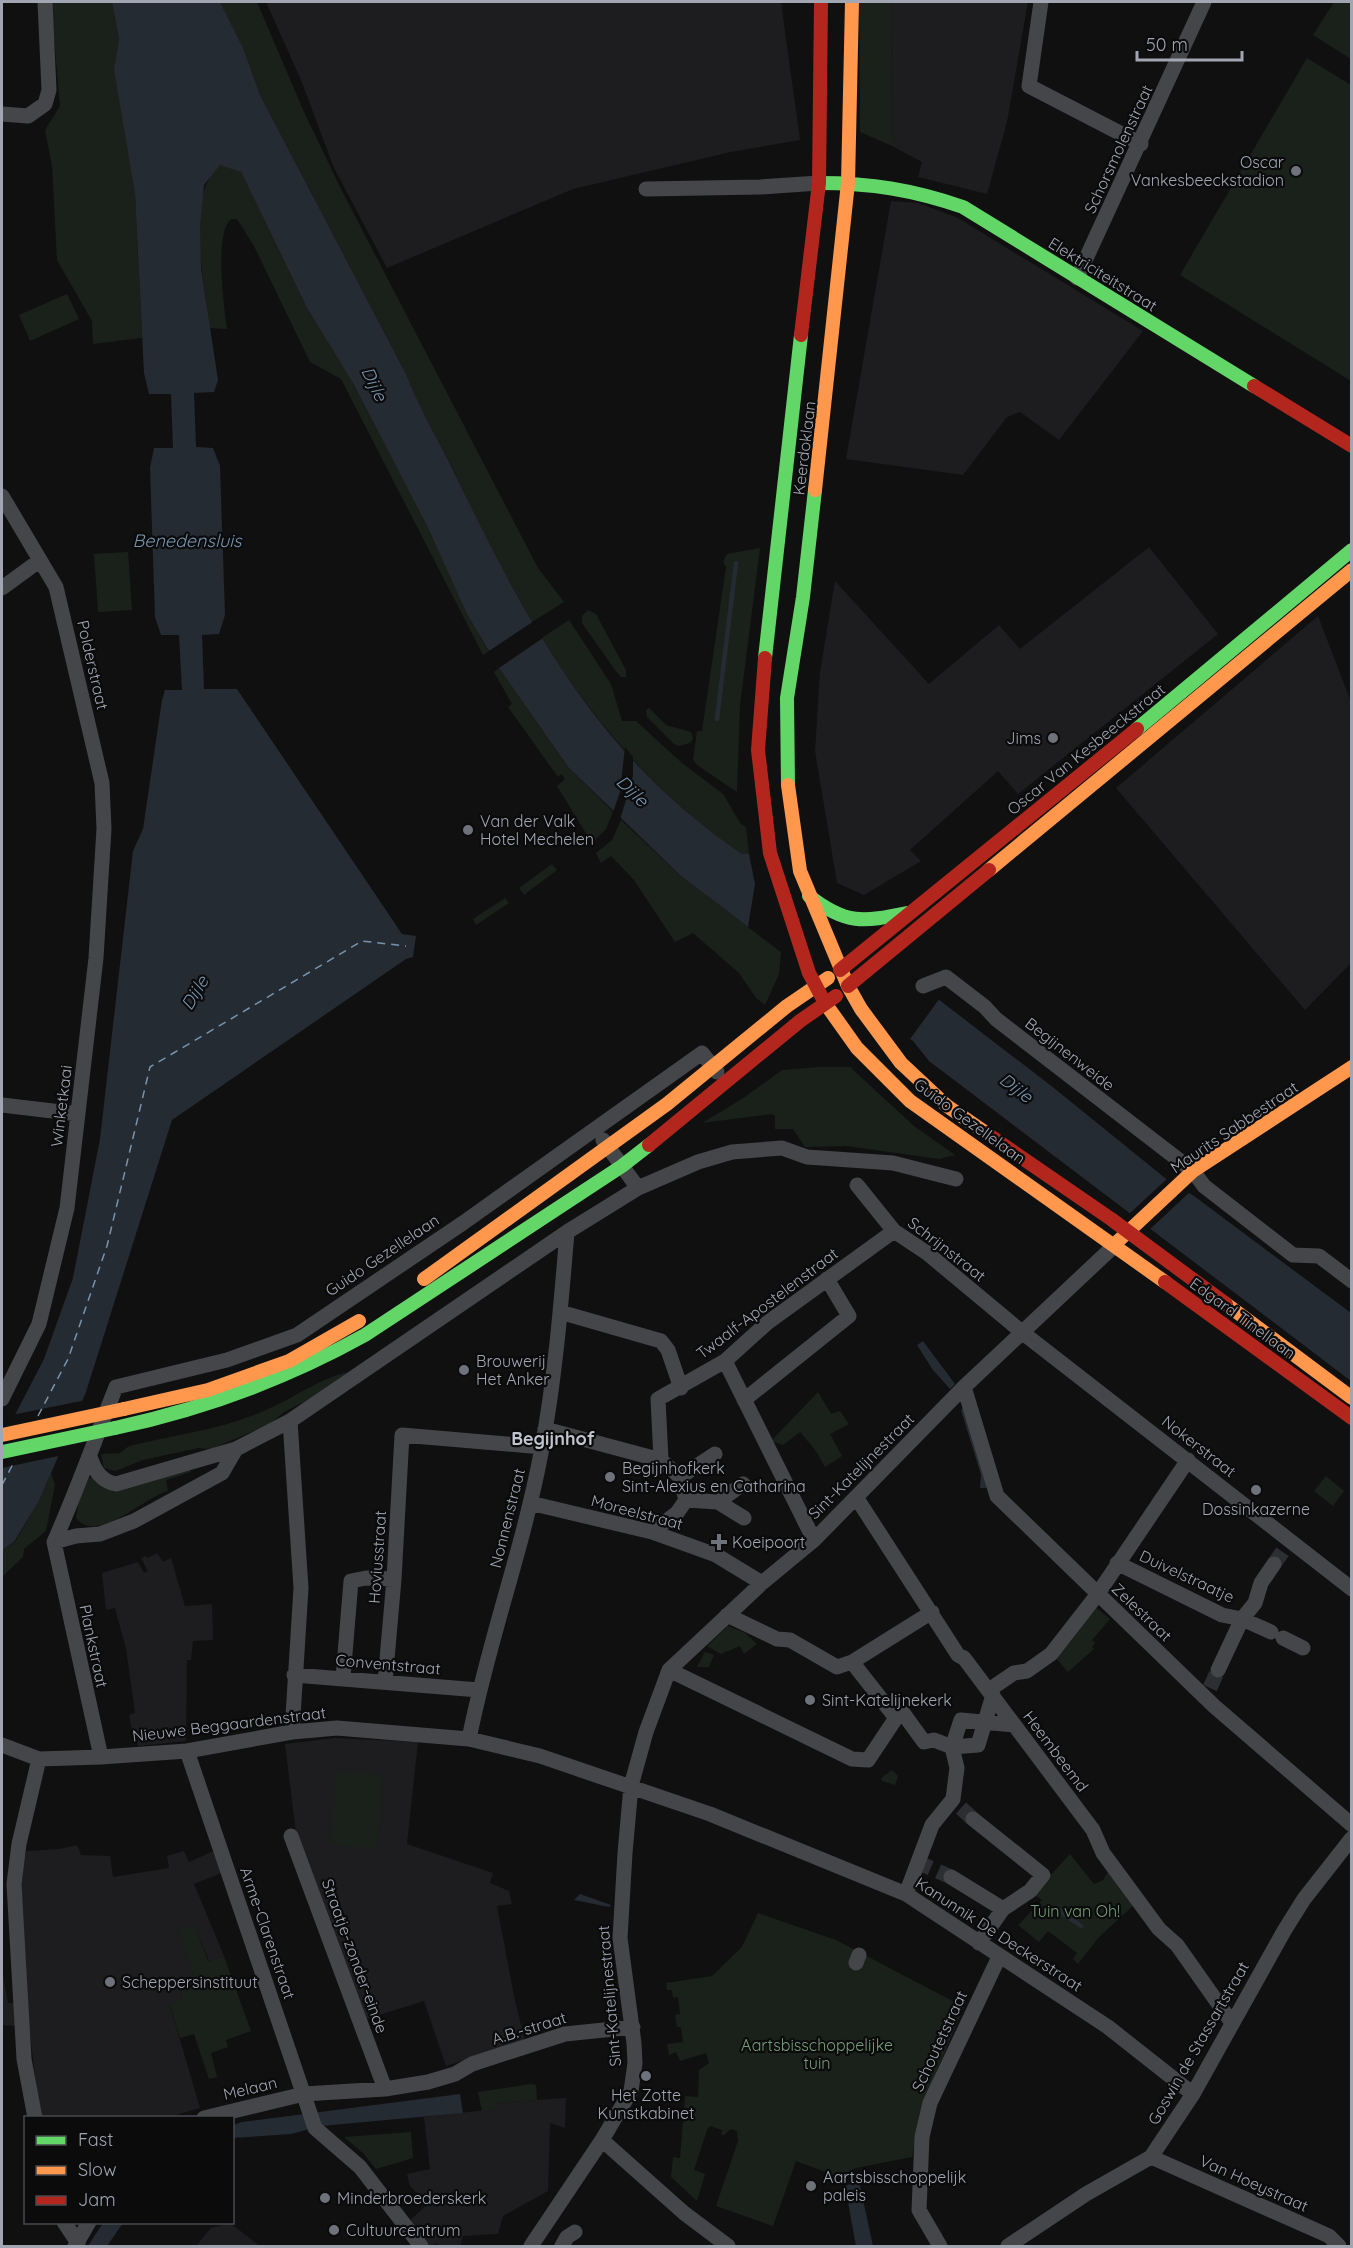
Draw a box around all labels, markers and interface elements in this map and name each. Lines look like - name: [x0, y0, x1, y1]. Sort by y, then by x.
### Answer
- scale bar: [1137, 24, 1242, 62]
- text: 50 m: [1146, 33, 1188, 56]
- street label: Schorsmolenstraat: [1079, 81, 1157, 217]
- place label: Oscar Vankesbeeckstadion: [1131, 152, 1284, 190]
- marker: Oscar Vankesbeeckstadion: [1289, 164, 1303, 178]
- street label: Elektriciteitstraat: [1045, 233, 1161, 315]
- water label: Dijle: [356, 363, 393, 406]
- street label: Keerdoklaan: [788, 400, 820, 496]
- water label: Benedensluis: [133, 529, 243, 552]
- street label: Polderstraat: [73, 618, 113, 712]
- street label: Oscar Van Kesbeeckstraat: [1003, 679, 1169, 819]
- place label: Jims: [1006, 728, 1041, 748]
- marker: Jims: [1046, 731, 1060, 745]
- water label: Dijle: [611, 770, 654, 812]
- place label: Van der Valk Hotel Mechelen: [480, 811, 594, 849]
- marker: Van der Valk Hotel Mechelen: [461, 823, 475, 837]
- water label: Dijle: [175, 971, 214, 1014]
- street label: Begijnenweide: [1021, 1013, 1119, 1095]
- street label: Winketkaai: [46, 1064, 76, 1148]
- water label: Dijle: [995, 1068, 1038, 1108]
- street label: Guido Gezellelaan: [910, 1074, 1030, 1168]
- street label: Maurits Sabbestraat: [1166, 1077, 1302, 1177]
- street label: Guido Gezellelaan: [321, 1210, 443, 1300]
- street label: Schrijnstraat: [904, 1212, 990, 1286]
- street label: Twaalf-Apostelenstraat: [692, 1243, 842, 1363]
- street label: Edgard Tinellaan: [1186, 1273, 1300, 1363]
- place label: Brouwerij Het Anker: [476, 1351, 549, 1389]
- marker: Brouwerij Het Anker: [457, 1363, 471, 1377]
- street label: Sint-Katelijnestraat: [804, 1409, 918, 1523]
- street label: Nokerstraat: [1158, 1411, 1240, 1481]
- district label: Begijnhof: [511, 1427, 595, 1450]
- place label: Begijnhofkerk Sint-Alexius en Catharina: [622, 1458, 806, 1496]
- street label: Nonnenstraat: [485, 1466, 529, 1570]
- marker: Begijnhofkerk Sint-Alexius en Catharina: [603, 1470, 617, 1484]
- marker: Dossinkazerne: [1249, 1483, 1263, 1497]
- street label: Moreelstraat: [589, 1490, 685, 1534]
- place label: Dossinkazerne: [1202, 1499, 1310, 1519]
- street label: Hoviusstraat: [364, 1510, 390, 1604]
- place label: Koeipoort: [732, 1532, 805, 1552]
- marker: Koeipoort: [710, 1533, 728, 1551]
- street label: Duivelstraatje: [1136, 1545, 1238, 1607]
- street label: Zelestraat: [1108, 1579, 1176, 1645]
- street label: Plankstraat: [75, 1603, 113, 1689]
- street label: Conventstraat: [335, 1649, 441, 1679]
- place label: Sint-Katelijnekerk: [822, 1690, 952, 1710]
- marker: Sint-Katelijnekerk: [803, 1693, 817, 1707]
- street label: Nieuwe Beggaardenstraat: [131, 1702, 327, 1746]
- street label: Heembeemd: [1019, 1707, 1093, 1795]
- street label: Arme-Clarenstraat: [236, 1864, 300, 2002]
- street label: Kanunnik De Deckerstraat: [912, 1873, 1086, 1995]
- street label: Straatje-zonder-einde: [318, 1876, 392, 2036]
- park label: Tuin van Oh!: [1030, 1901, 1120, 1921]
- street label: Sint-Katelijnestraat: [593, 1924, 625, 2068]
- street label: Goswin de Stassartstraat: [1143, 1958, 1253, 2128]
- place label: Scheppersinstituut: [122, 1972, 258, 1992]
- marker: Scheppersinstituut: [103, 1975, 117, 1989]
- street label: Schoutetstraat: [907, 1987, 971, 2095]
- street label: A.B.-straat: [489, 2007, 569, 2049]
- park label: Aartsbisschoppelijke tuin: [741, 2035, 893, 2073]
- marker: Het Zotte Kunstkabinet: [639, 2069, 653, 2083]
- street label: Melaan: [221, 2072, 279, 2104]
- place label: Het Zotte Kunstkabinet: [598, 2085, 694, 2123]
- legend: [24, 2116, 234, 2224]
- text: Fast: [78, 2128, 113, 2151]
- street label: Van Hoeystraat: [1197, 2150, 1311, 2216]
- text: Slow: [78, 2158, 116, 2181]
- place label: Aartsbisschoppelijk paleis: [823, 2167, 966, 2205]
- marker: Aartsbisschoppelijk paleis: [804, 2179, 818, 2193]
- text: Jam: [78, 2188, 116, 2211]
- place label: Minderbroederskerk: [337, 2188, 486, 2208]
- marker: Minderbroederskerk: [318, 2191, 332, 2205]
- place label: Cultuurcentrum: [346, 2220, 460, 2240]
- marker: Cultuurcentrum: [327, 2223, 341, 2237]

